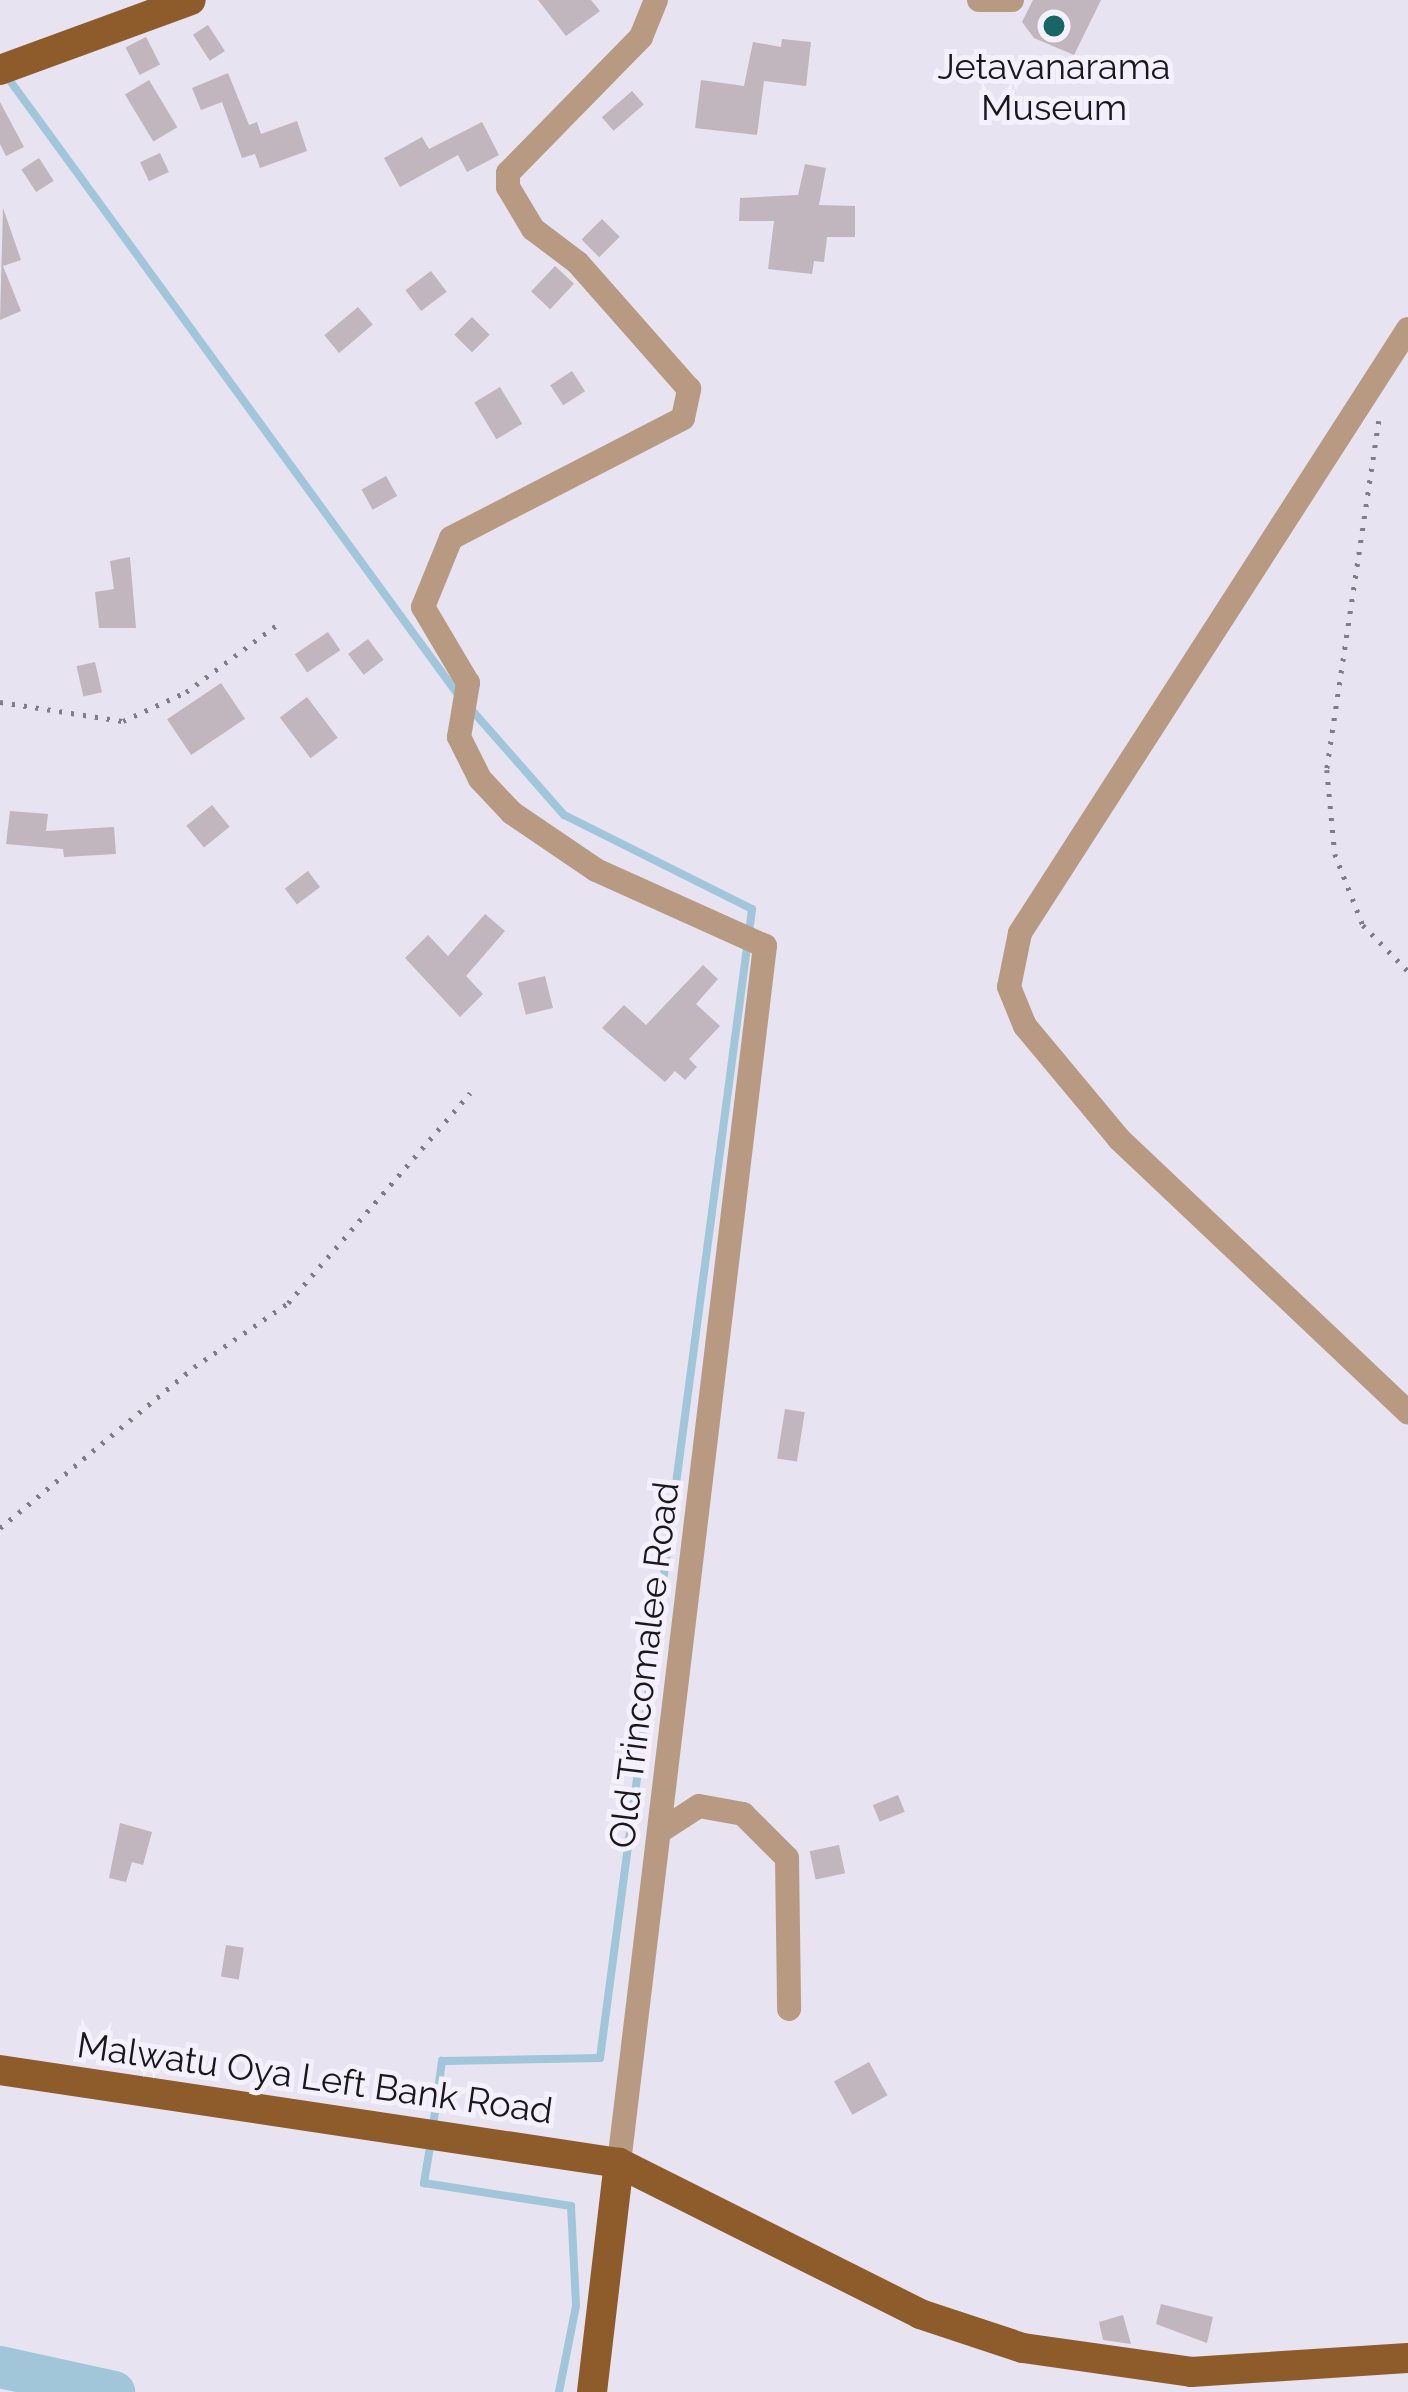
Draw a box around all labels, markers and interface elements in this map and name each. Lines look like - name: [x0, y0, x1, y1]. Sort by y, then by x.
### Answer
- marker: Jetavanarama Museum: [1041, 13, 1067, 39]
- place label: Jetavanarama Museum: [938, 44, 1170, 129]
- street label: Old Trincomalee Road: [600, 1479, 688, 1851]
- street label: Malwatu Oya Left Bank Road: [74, 2023, 556, 2133]

